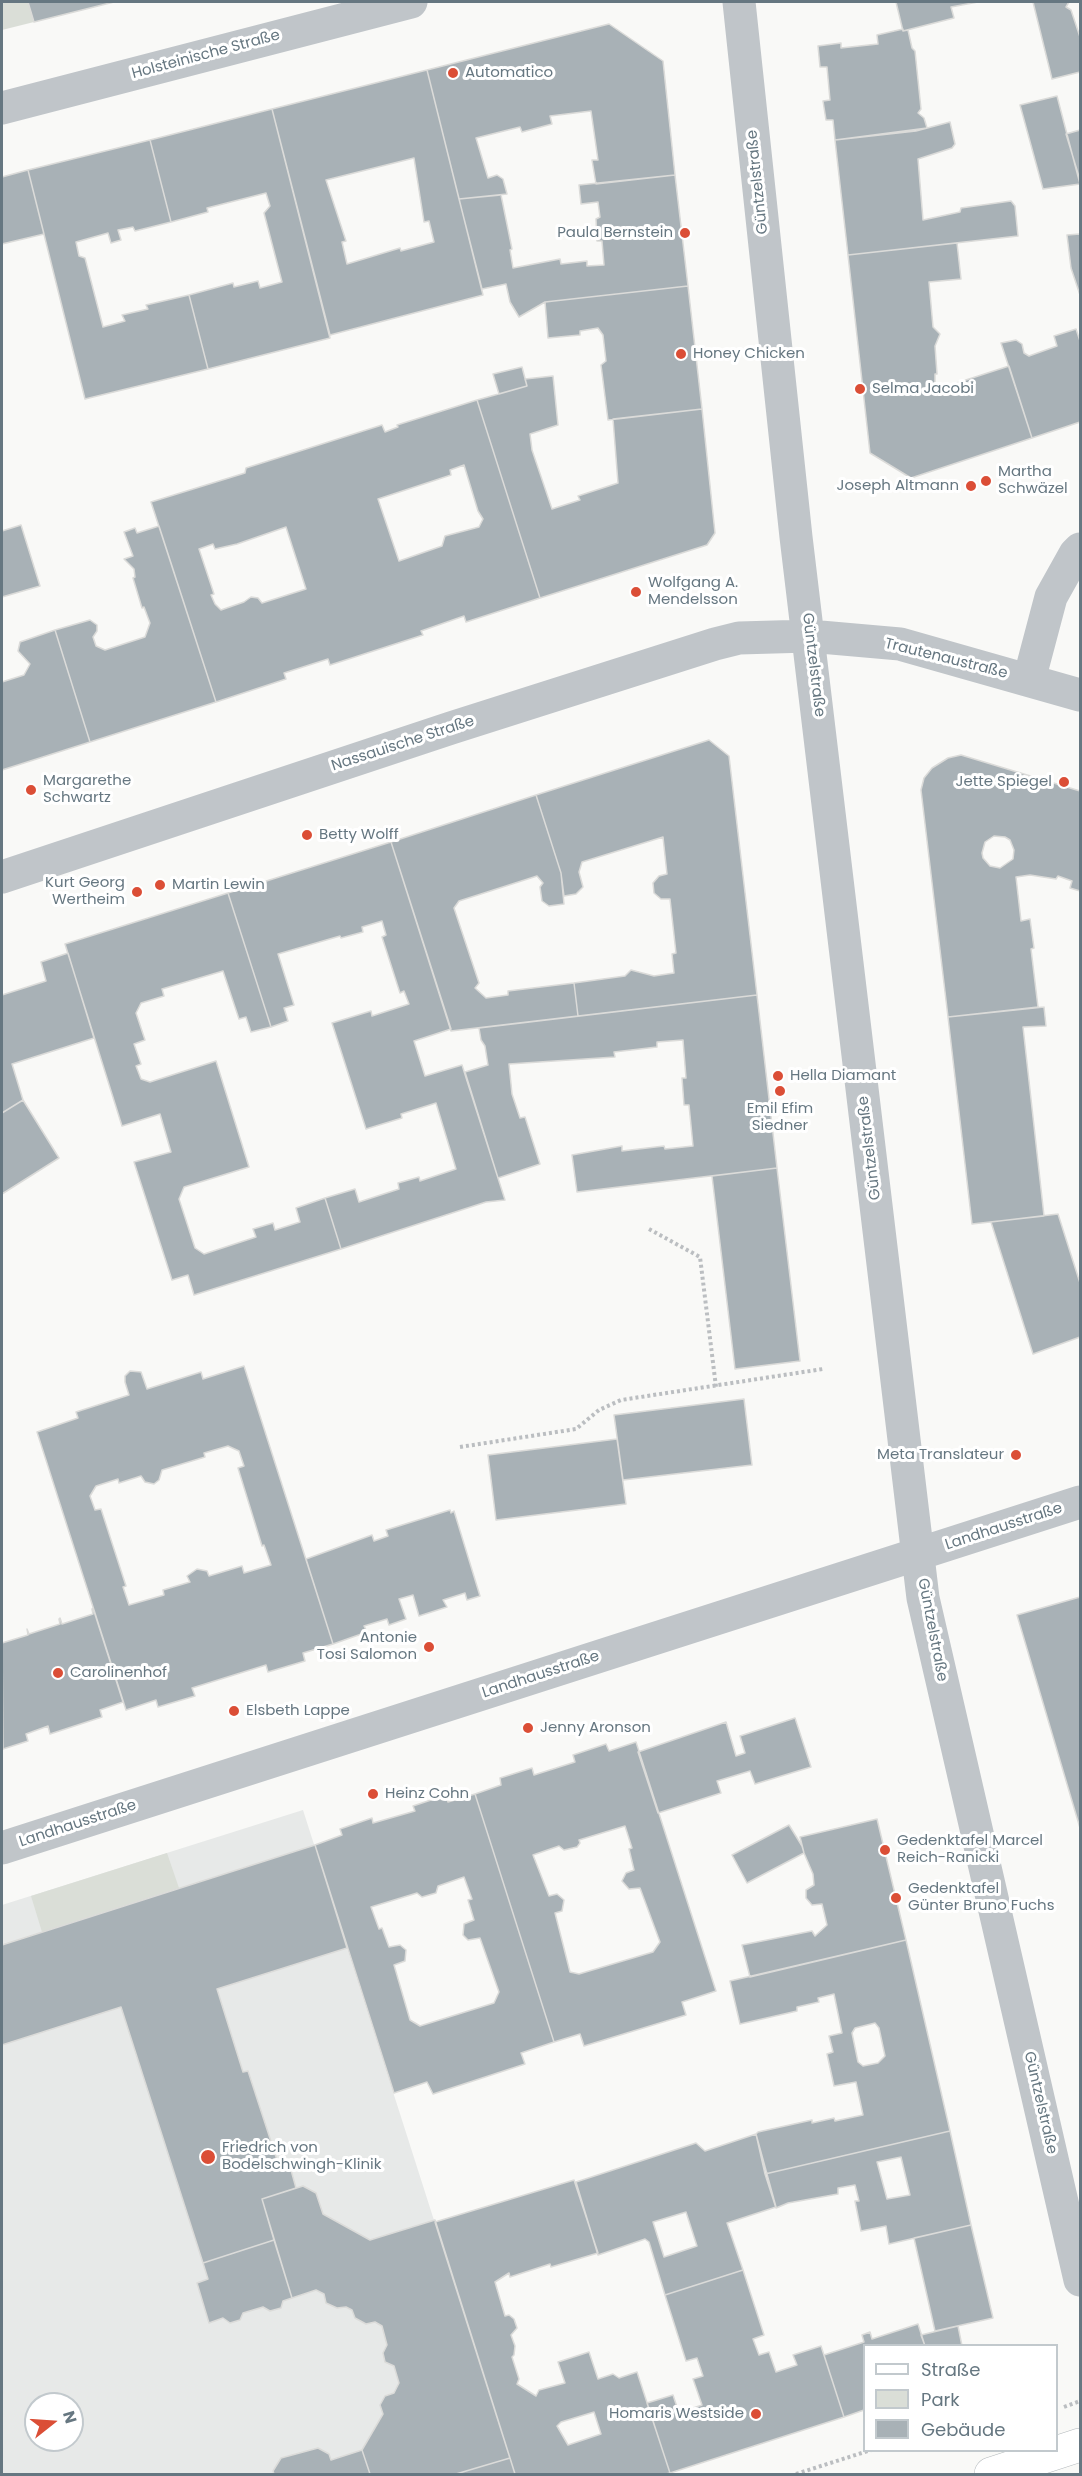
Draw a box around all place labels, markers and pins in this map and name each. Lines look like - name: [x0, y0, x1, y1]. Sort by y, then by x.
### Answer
- place label: Automatico: [465, 64, 553, 82]
- marker: Automatico: [446, 66, 460, 80]
- place label: Paula Bernstein: [557, 224, 673, 242]
- marker: Paula Bernstein: [678, 226, 692, 240]
- place label: Honey Chicken: [693, 345, 805, 363]
- marker: Honey Chicken: [674, 347, 688, 361]
- place label: Selma Jacobi: [872, 380, 974, 398]
- marker: Selma Jacobi: [853, 382, 867, 396]
- place label: Martha Schwäzel: [998, 463, 1068, 498]
- marker: Martha Schwäzel: [979, 474, 993, 488]
- place label: Joseph Altmann: [837, 477, 959, 495]
- marker: Joseph Altmann: [964, 479, 978, 493]
- place label: Wolfgang A. Mendelsson: [648, 574, 738, 609]
- marker: Wolfgang A. Mendelsson: [629, 585, 643, 599]
- place label: Margarethe Schwartz: [43, 772, 131, 807]
- place label: Jette Spiegel: [955, 773, 1052, 791]
- marker: Jette Spiegel: [1057, 775, 1071, 789]
- marker: Margarethe Schwartz: [24, 783, 38, 797]
- place label: Betty Wolff: [319, 826, 399, 844]
- marker: Betty Wolff: [300, 828, 314, 842]
- place label: Kurt Georg Wertheim: [45, 874, 125, 909]
- place label: Martin Lewin: [172, 876, 265, 894]
- marker: Martin Lewin: [153, 878, 167, 892]
- marker: Kurt Georg Wertheim: [130, 885, 144, 899]
- place label: Hella Diamant: [790, 1067, 896, 1085]
- marker: Hella Diamant: [771, 1069, 785, 1083]
- marker: Emil Efim Siedner: [773, 1084, 787, 1098]
- place label: Emil Efim Siedner: [747, 1100, 813, 1135]
- place label: Meta Translateur: [877, 1446, 1004, 1464]
- marker: Meta Translateur: [1009, 1448, 1023, 1462]
- place label: Antonie Tosi Salomon: [317, 1629, 417, 1664]
- marker: Antonie Tosi Salomon: [422, 1640, 436, 1654]
- place label: Carolinenhof: [70, 1664, 167, 1682]
- marker: Carolinenhof: [51, 1666, 65, 1680]
- place label: Elsbeth Lappe: [246, 1702, 350, 1720]
- marker: Elsbeth Lappe: [227, 1704, 241, 1718]
- place label: Jenny Aronson: [540, 1719, 651, 1737]
- marker: Jenny Aronson: [521, 1721, 535, 1735]
- place label: Heinz Cohn: [385, 1785, 469, 1803]
- marker: Heinz Cohn: [366, 1787, 380, 1801]
- place label: Gedenktafel Marcel Reich-Ranicki: [897, 1832, 1043, 1867]
- marker: Gedenktafel Marcel Reich-Ranicki: [878, 1843, 892, 1857]
- place label: Gedenktafel Günter Bruno Fuchs: [908, 1880, 1055, 1915]
- marker: Gedenktafel Günter Bruno Fuchs: [889, 1891, 903, 1905]
- place label: Friedrich von Bodelschwingh-Klinik: [222, 2139, 381, 2174]
- marker: Friedrich von Bodelschwingh-Klinik: [199, 2148, 217, 2166]
- place label: Homaris Westside: [609, 2405, 744, 2423]
- marker: Homaris Westside: [749, 2407, 763, 2421]

